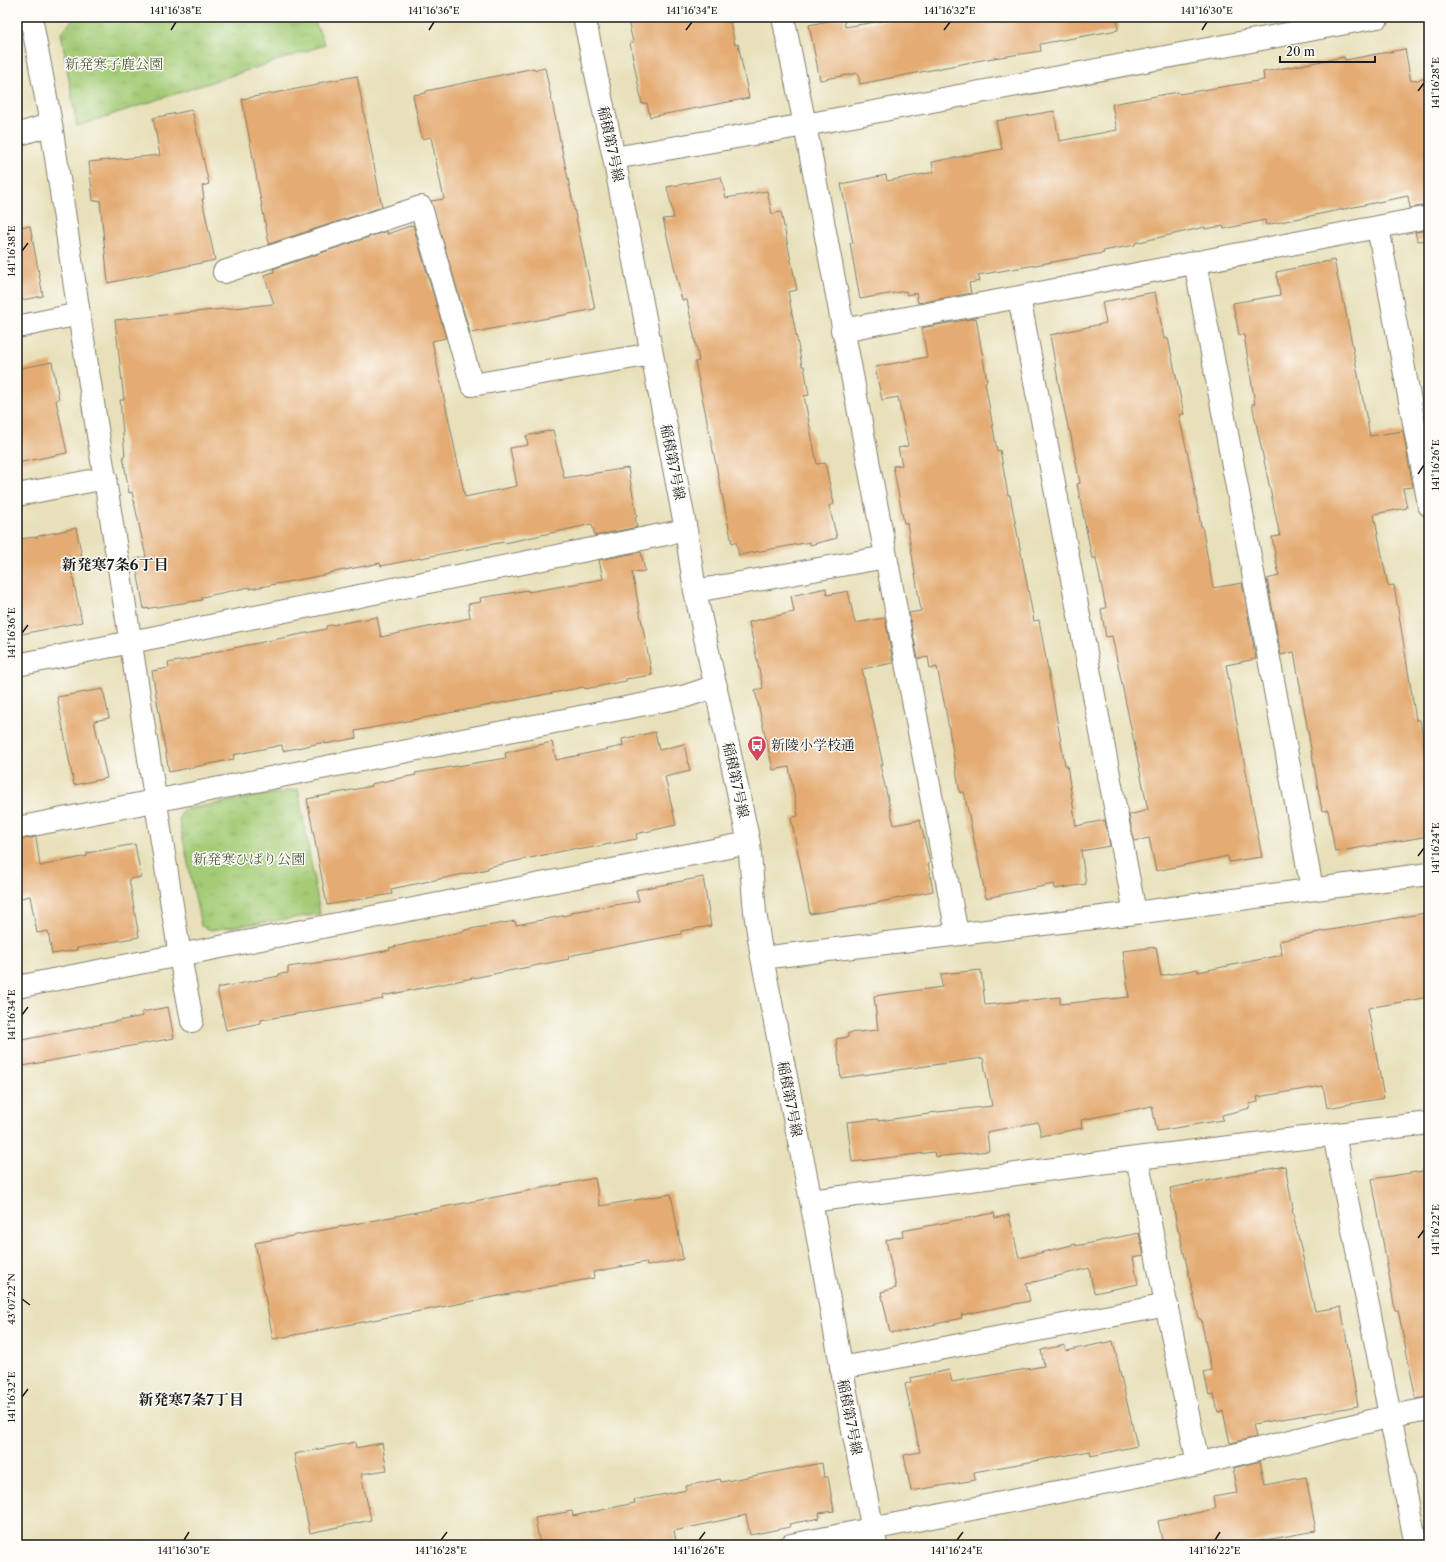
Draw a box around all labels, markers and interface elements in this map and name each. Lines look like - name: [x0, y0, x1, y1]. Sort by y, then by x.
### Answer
- text: 141°16'38"E: [150, 4, 202, 17]
- text: 141°16'36"E: [408, 4, 460, 17]
- text: 141°16'34"E: [666, 4, 718, 17]
- text: 141°16'32"E: [924, 4, 976, 17]
- text: 141°16'30"E: [1181, 4, 1233, 17]
- scale bar: [1280, 38, 1375, 64]
- text: 20 m: [1286, 44, 1315, 59]
- park label: 新発寒子鹿公園: [65, 55, 163, 73]
- text: 141°16'28"E: [1429, 57, 1442, 109]
- street label: 稲積第7号線: [594, 105, 628, 183]
- text: 141°16'38"E: [5, 225, 18, 277]
- street label: 稲積第7号線: [657, 423, 689, 501]
- text: 141°16'26"E: [1429, 439, 1442, 491]
- district label: 新発寒7条6丁目: [62, 555, 168, 574]
- text: 141°16'36"E: [5, 607, 18, 659]
- bus stop icon: 新陵小学校通: [746, 734, 768, 762]
- place label: 新陵小学校通: [771, 736, 855, 754]
- street label: 稲積第7号線: [719, 741, 753, 819]
- text: 141°16'24"E: [1429, 822, 1442, 874]
- park label: 新発寒ひばり公園: [193, 850, 305, 868]
- text: 141°16'34"E: [5, 989, 18, 1041]
- street label: 稲積第7号線: [774, 1060, 806, 1138]
- text: 141°16'22"E: [1429, 1204, 1442, 1256]
- text: 43°07'22"N: [5, 1273, 18, 1325]
- text: 141°16'32"E: [5, 1371, 18, 1423]
- street label: 稲積第7号線: [834, 1378, 866, 1456]
- district label: 新発寒7条7丁目: [138, 1390, 244, 1409]
- text: 141°16'30"E: [158, 1544, 210, 1557]
- text: 141°16'28"E: [415, 1544, 467, 1557]
- text: 141°16'26"E: [673, 1544, 725, 1557]
- text: 141°16'24"E: [931, 1544, 983, 1557]
- text: 141°16'22"E: [1189, 1544, 1241, 1557]

